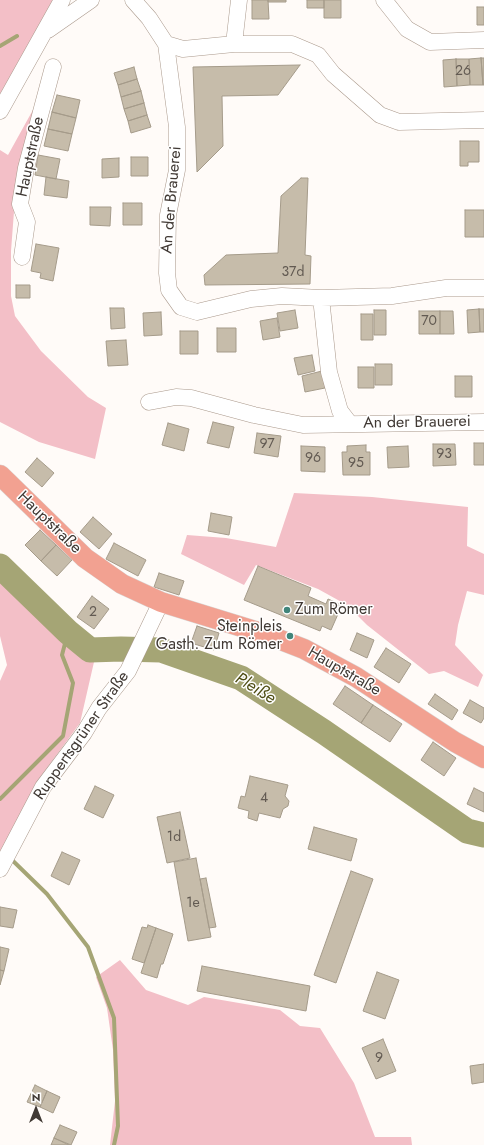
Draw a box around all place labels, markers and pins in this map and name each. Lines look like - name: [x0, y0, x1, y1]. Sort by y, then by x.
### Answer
- place label: Zum Römer: [295, 600, 373, 620]
- marker: Zum Römer: [282, 605, 292, 615]
- place label: Steinpleis Gasth. Zum Römer: [156, 617, 282, 655]
- marker: Steinpleis Gasth. Zum Römer: [285, 631, 295, 641]

